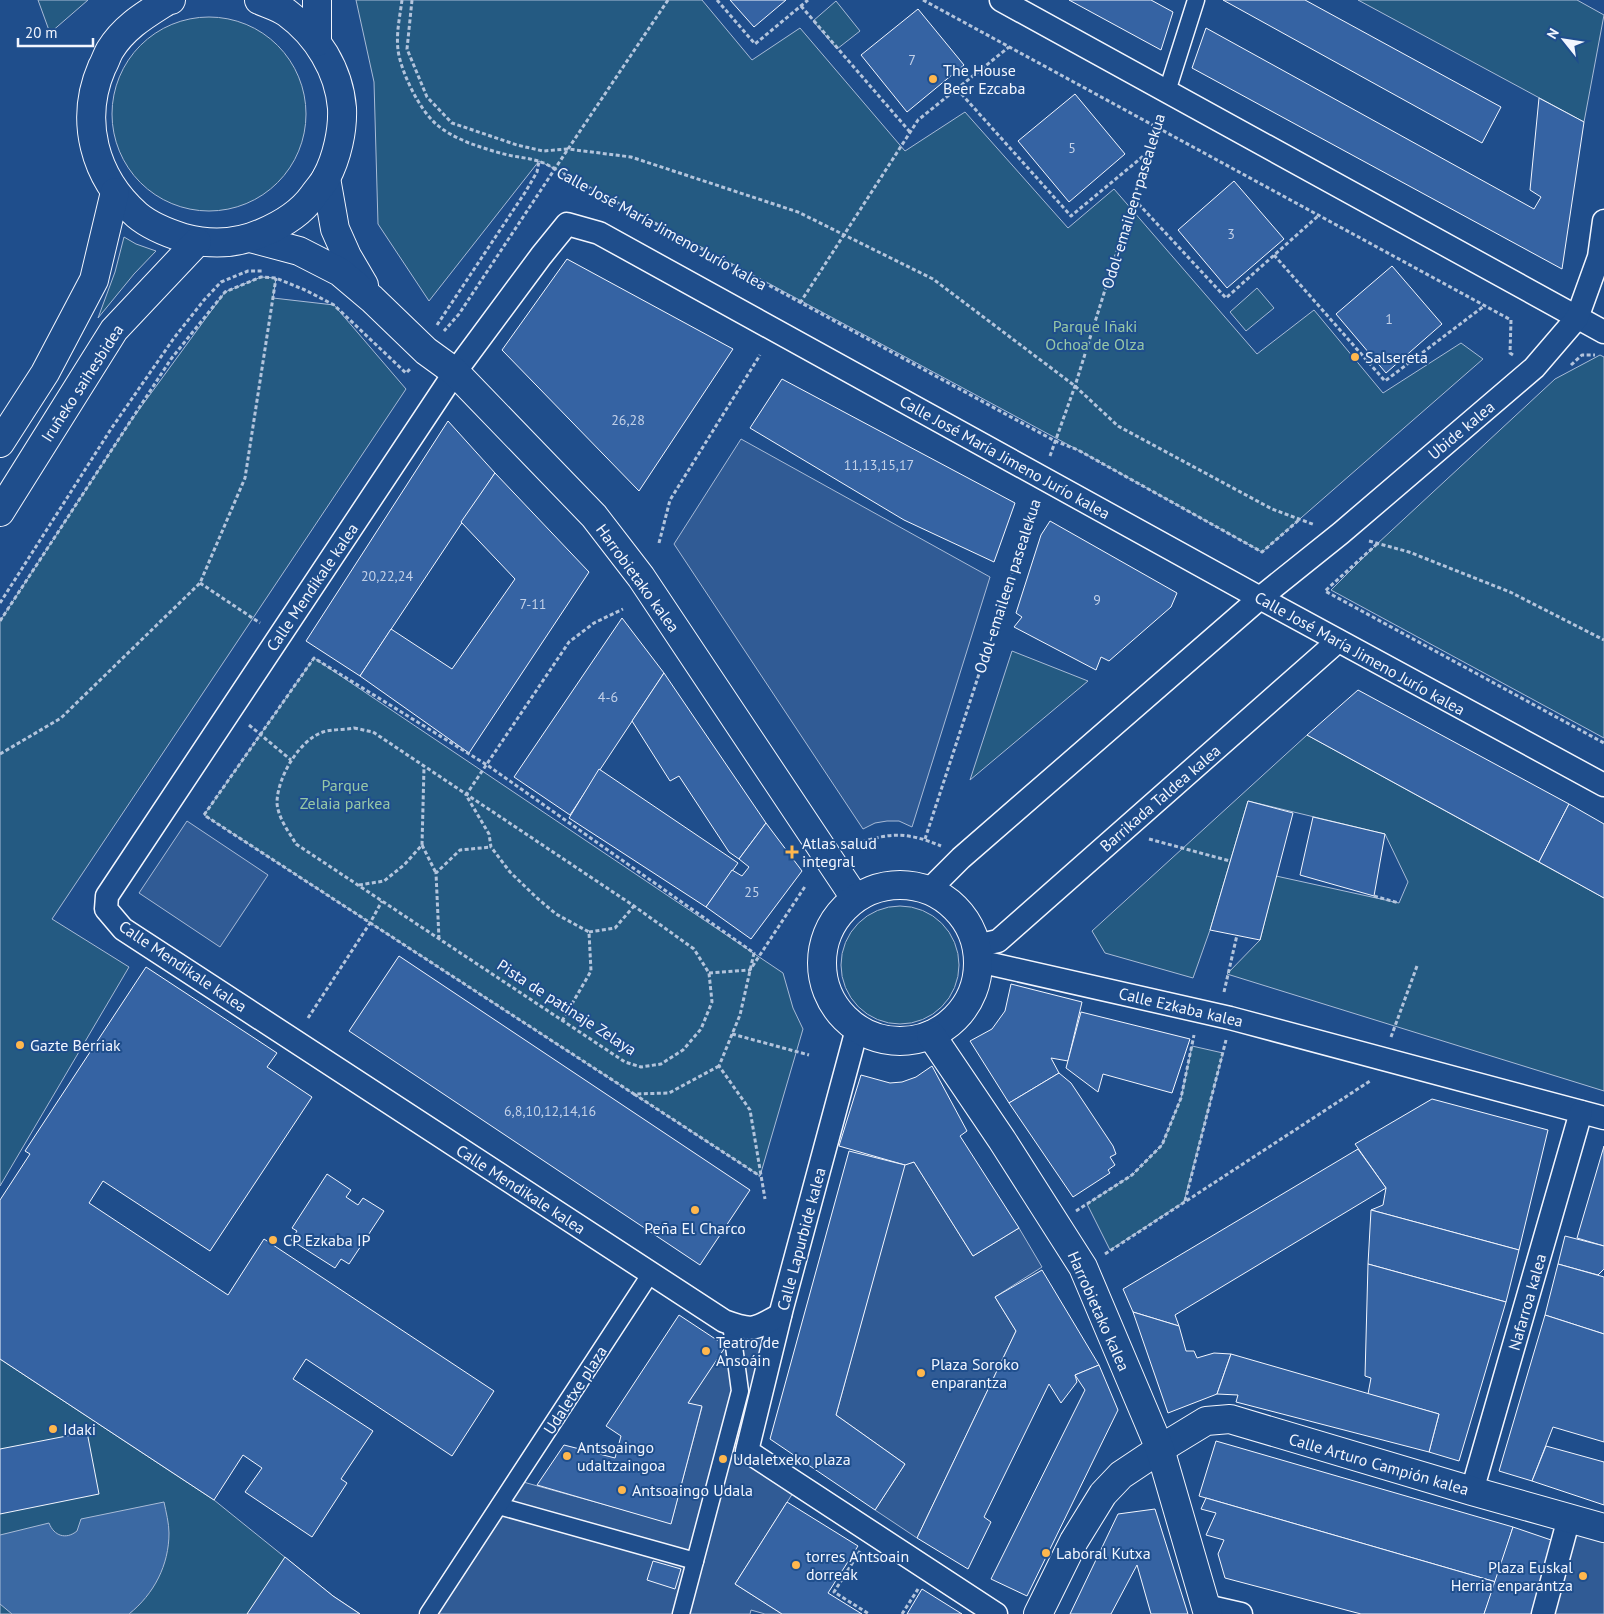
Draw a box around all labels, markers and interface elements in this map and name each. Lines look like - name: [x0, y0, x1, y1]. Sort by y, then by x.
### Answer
- scale bar: [18, 15, 92, 47]
- north arrow: [1539, 15, 1589, 65]
- text: 20 m: [25, 23, 58, 42]
- text: N: [1543, 25, 1563, 42]
- house number: 7: [908, 51, 916, 69]
- place label: The House Beer Ezcaba: [943, 60, 1025, 98]
- marker: The House Beer Ezcaba: [927, 73, 939, 85]
- street label: Odol-emaileen pasealekua: [1097, 111, 1169, 291]
- house number: 5: [1068, 139, 1076, 157]
- street label: Calle José María Jimeno Jurío kalea: [553, 162, 771, 294]
- house number: 3: [1227, 225, 1235, 243]
- house number: 1: [1385, 310, 1393, 328]
- park label: Parque Iñaki Ochoa de Olza: [1045, 316, 1145, 354]
- street label: Iruñeko saihesbidea: [37, 320, 127, 446]
- place label: Salsereta: [1365, 347, 1428, 367]
- marker: Salsereta: [1349, 351, 1361, 363]
- street label: Calle José María Jimeno Jurío kalea: [896, 391, 1114, 523]
- street label: Ubide kalea: [1424, 396, 1498, 464]
- house number: 26,28: [611, 411, 645, 429]
- house number: 11,13,15,17: [844, 456, 914, 474]
- street label: Odol-emaileen pasealekua: [969, 496, 1045, 676]
- street label: Calle Mendikale kalea: [262, 519, 362, 655]
- street label: Harrobietako kalea: [592, 520, 684, 636]
- house number: 20,22,24: [361, 567, 413, 585]
- street label: Calle José María Jimeno Jurío kalea: [1251, 587, 1469, 719]
- house number: 9: [1093, 591, 1101, 609]
- house number: 7-11: [519, 595, 547, 613]
- house number: 4-6: [598, 688, 618, 706]
- street label: Barrikada Taldea kalea: [1096, 740, 1224, 856]
- park label: Parque Zelaia parkea: [300, 775, 390, 813]
- place label: Atlas salud integral: [802, 833, 877, 871]
- marker: Atlas salud integral: [786, 846, 798, 858]
- house number: 25: [744, 883, 760, 901]
- street label: Calle Mendikale kalea: [115, 916, 251, 1016]
- street label: Pista de patinaje Zelaya: [494, 955, 640, 1059]
- street label: Calle Ezkaba kalea: [1117, 983, 1245, 1031]
- place label: Gazte Berriak: [30, 1035, 121, 1055]
- marker: Gazte Berriak: [14, 1039, 26, 1051]
- house number: 6,8,10,12,14,16: [504, 1102, 596, 1120]
- street label: Calle Mendikale kalea: [453, 1140, 589, 1238]
- street label: Calle Lapurbide kalea: [772, 1165, 830, 1313]
- marker: Peña El Charco: [689, 1204, 701, 1216]
- place label: Peña El Charco: [644, 1218, 746, 1238]
- place label: CP Ezkaba IP: [283, 1230, 371, 1250]
- marker: CP Ezkaba IP: [267, 1234, 279, 1246]
- street label: Harrobietako kalea: [1064, 1248, 1134, 1374]
- street label: Nafarroa kalea: [1504, 1251, 1550, 1353]
- place label: Teatro de Ansoáin: [716, 1332, 779, 1370]
- street label: Udaletxe plaza: [539, 1342, 611, 1438]
- marker: Teatro de Ansoáin: [700, 1345, 712, 1357]
- place label: Plaza Soroko enparantza: [931, 1354, 1019, 1392]
- marker: Plaza Soroko enparantza: [915, 1367, 927, 1379]
- place label: Idaki: [63, 1419, 96, 1439]
- marker: Idaki: [47, 1423, 59, 1435]
- street label: Calle Arturo Campión kalea: [1287, 1429, 1471, 1499]
- place label: Antsoaingo udaltzaingoa: [577, 1437, 666, 1475]
- place label: Udaletxeko plaza: [733, 1449, 851, 1469]
- marker: Antsoaingo udaltzaingoa: [561, 1450, 573, 1462]
- marker: Udaletxeko plaza: [717, 1453, 729, 1465]
- place label: Antsoaingo Udala: [632, 1480, 753, 1500]
- marker: Antsoaingo Udala: [616, 1484, 628, 1496]
- place label: Laboral Kutxa: [1056, 1543, 1151, 1563]
- place label: torres Antsoain dorreak: [806, 1546, 909, 1584]
- marker: Laboral Kutxa: [1040, 1547, 1052, 1559]
- place label: Plaza Euskal Herria enparantza: [1451, 1557, 1573, 1595]
- marker: torres Antsoain dorreak: [790, 1559, 802, 1571]
- marker: Plaza Euskal Herria enparantza: [1577, 1570, 1589, 1582]

